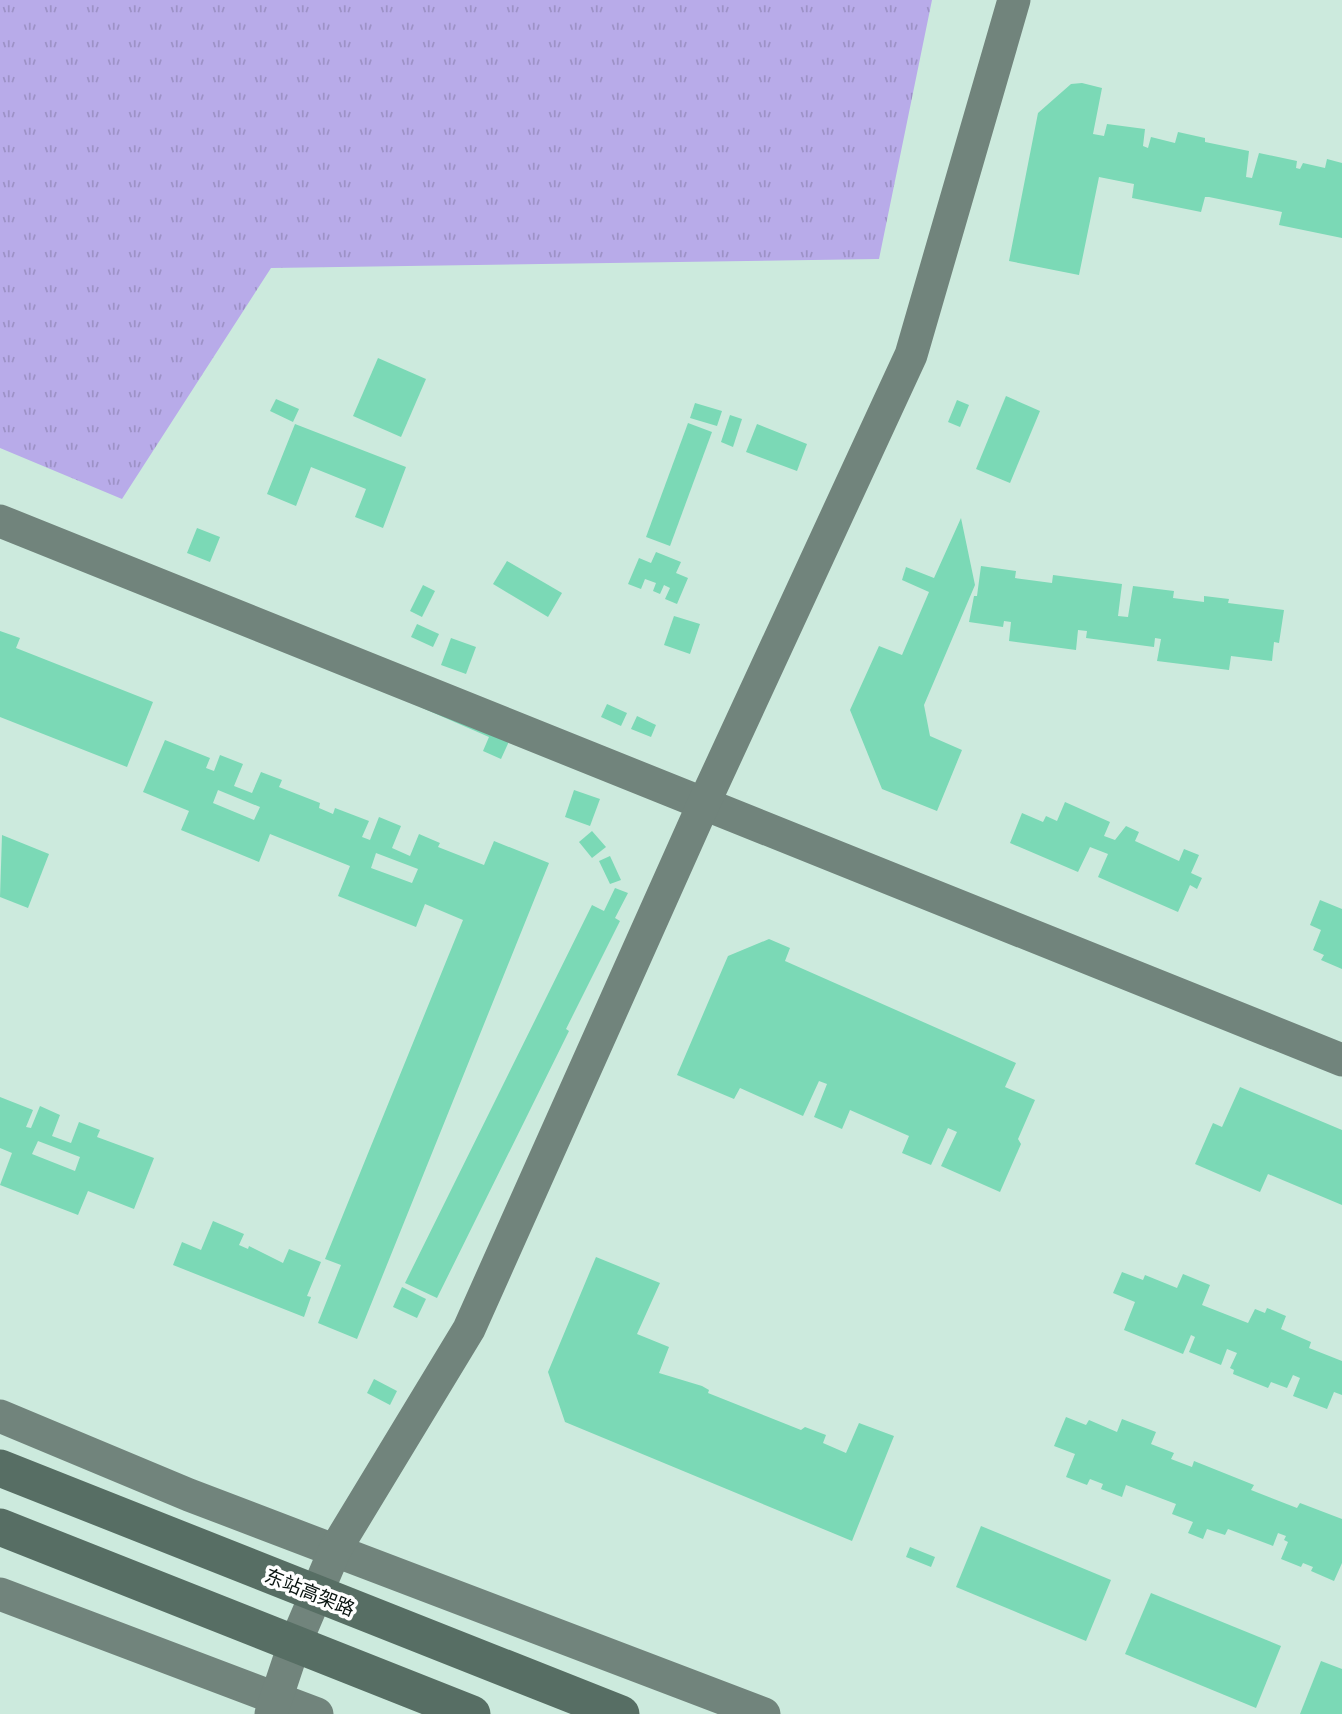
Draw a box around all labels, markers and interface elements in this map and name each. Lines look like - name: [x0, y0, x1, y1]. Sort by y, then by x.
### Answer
- street label: 东站高架路: [261, 1564, 358, 1622]

